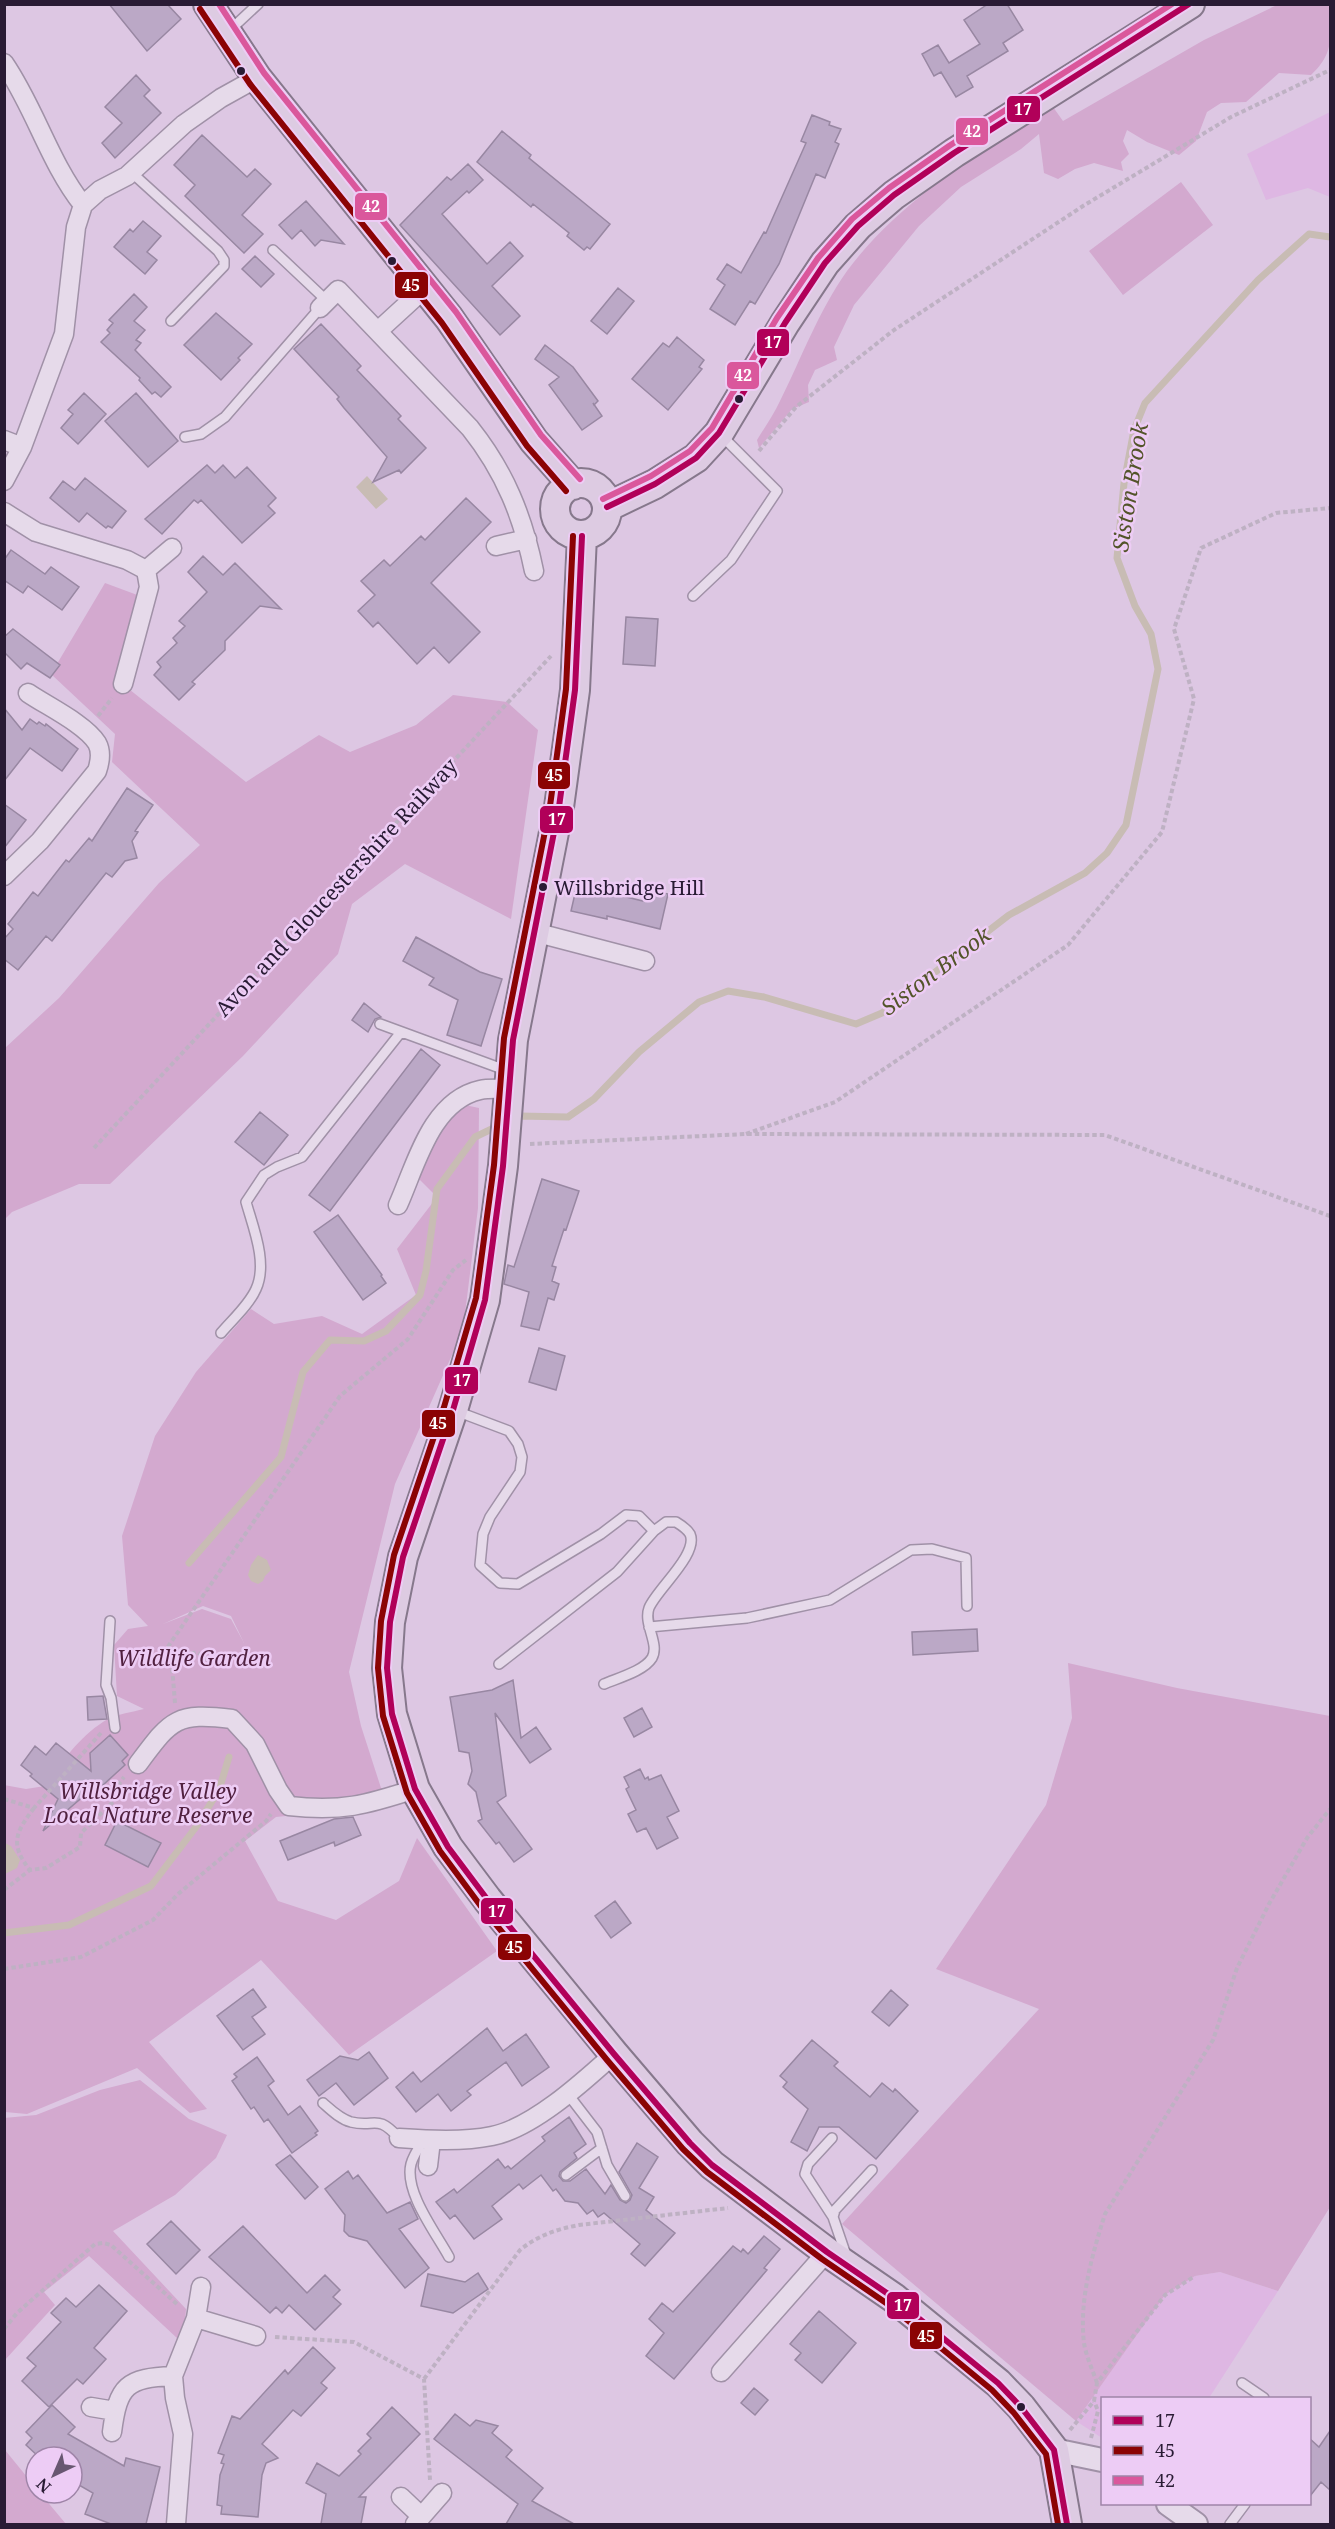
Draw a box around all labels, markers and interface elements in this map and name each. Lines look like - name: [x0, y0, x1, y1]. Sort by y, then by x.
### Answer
- unlabelled marker: [235, 65, 247, 77]
- line badge: 17: [1006, 95, 1041, 123]
- text: 17: [1014, 98, 1032, 120]
- line badge: 42: [955, 117, 989, 146]
- text: 42: [963, 120, 981, 142]
- line badge: 42: [354, 192, 388, 221]
- text: 42: [362, 195, 380, 217]
- unlabelled marker: [386, 255, 398, 267]
- line badge: 45: [394, 271, 429, 299]
- text: 45: [402, 274, 420, 296]
- line badge: 17: [756, 328, 790, 357]
- text: 17: [764, 331, 782, 353]
- line badge: 42: [726, 361, 760, 390]
- text: 42: [734, 364, 752, 386]
- unlabelled marker: [733, 393, 745, 405]
- water label: Siston Brook: [1104, 419, 1154, 554]
- street label: Avon and Gloucestershire Railway: [209, 752, 463, 1022]
- line badge: 45: [537, 761, 571, 790]
- text: 45: [545, 764, 563, 786]
- line badge: 17: [539, 805, 574, 834]
- text: 17: [548, 808, 566, 830]
- place label: Willsbridge Hill: [554, 874, 704, 901]
- marker: Willsbridge Hill: [537, 881, 549, 893]
- water label: Siston Brook: [874, 918, 997, 1021]
- line badge: 17: [444, 1366, 479, 1395]
- text: 17: [453, 1369, 471, 1391]
- line badge: 45: [421, 1409, 456, 1438]
- text: 45: [429, 1412, 447, 1434]
- park label: Wildlife Garden: [117, 1644, 271, 1672]
- park label: Willsbridge Valley Local Nature Reserve: [43, 1777, 252, 1829]
- line badge: 17: [480, 1897, 514, 1925]
- text: 17: [488, 1900, 506, 1922]
- line badge: 45: [497, 1933, 532, 1961]
- text: 45: [505, 1936, 523, 1958]
- line badge: 17: [886, 2291, 920, 2320]
- text: 17: [894, 2294, 912, 2316]
- line badge: 45: [909, 2321, 943, 2350]
- text: 45: [917, 2325, 935, 2347]
- legend: [1101, 2397, 1311, 2505]
- unlabelled marker: [1015, 2401, 1027, 2413]
- text: 17: [1155, 2408, 1175, 2432]
- text: 45: [1155, 2438, 1175, 2462]
- north arrow: [24, 2445, 84, 2505]
- text: 42: [1155, 2468, 1175, 2492]
- text: N: [31, 2473, 56, 2498]

